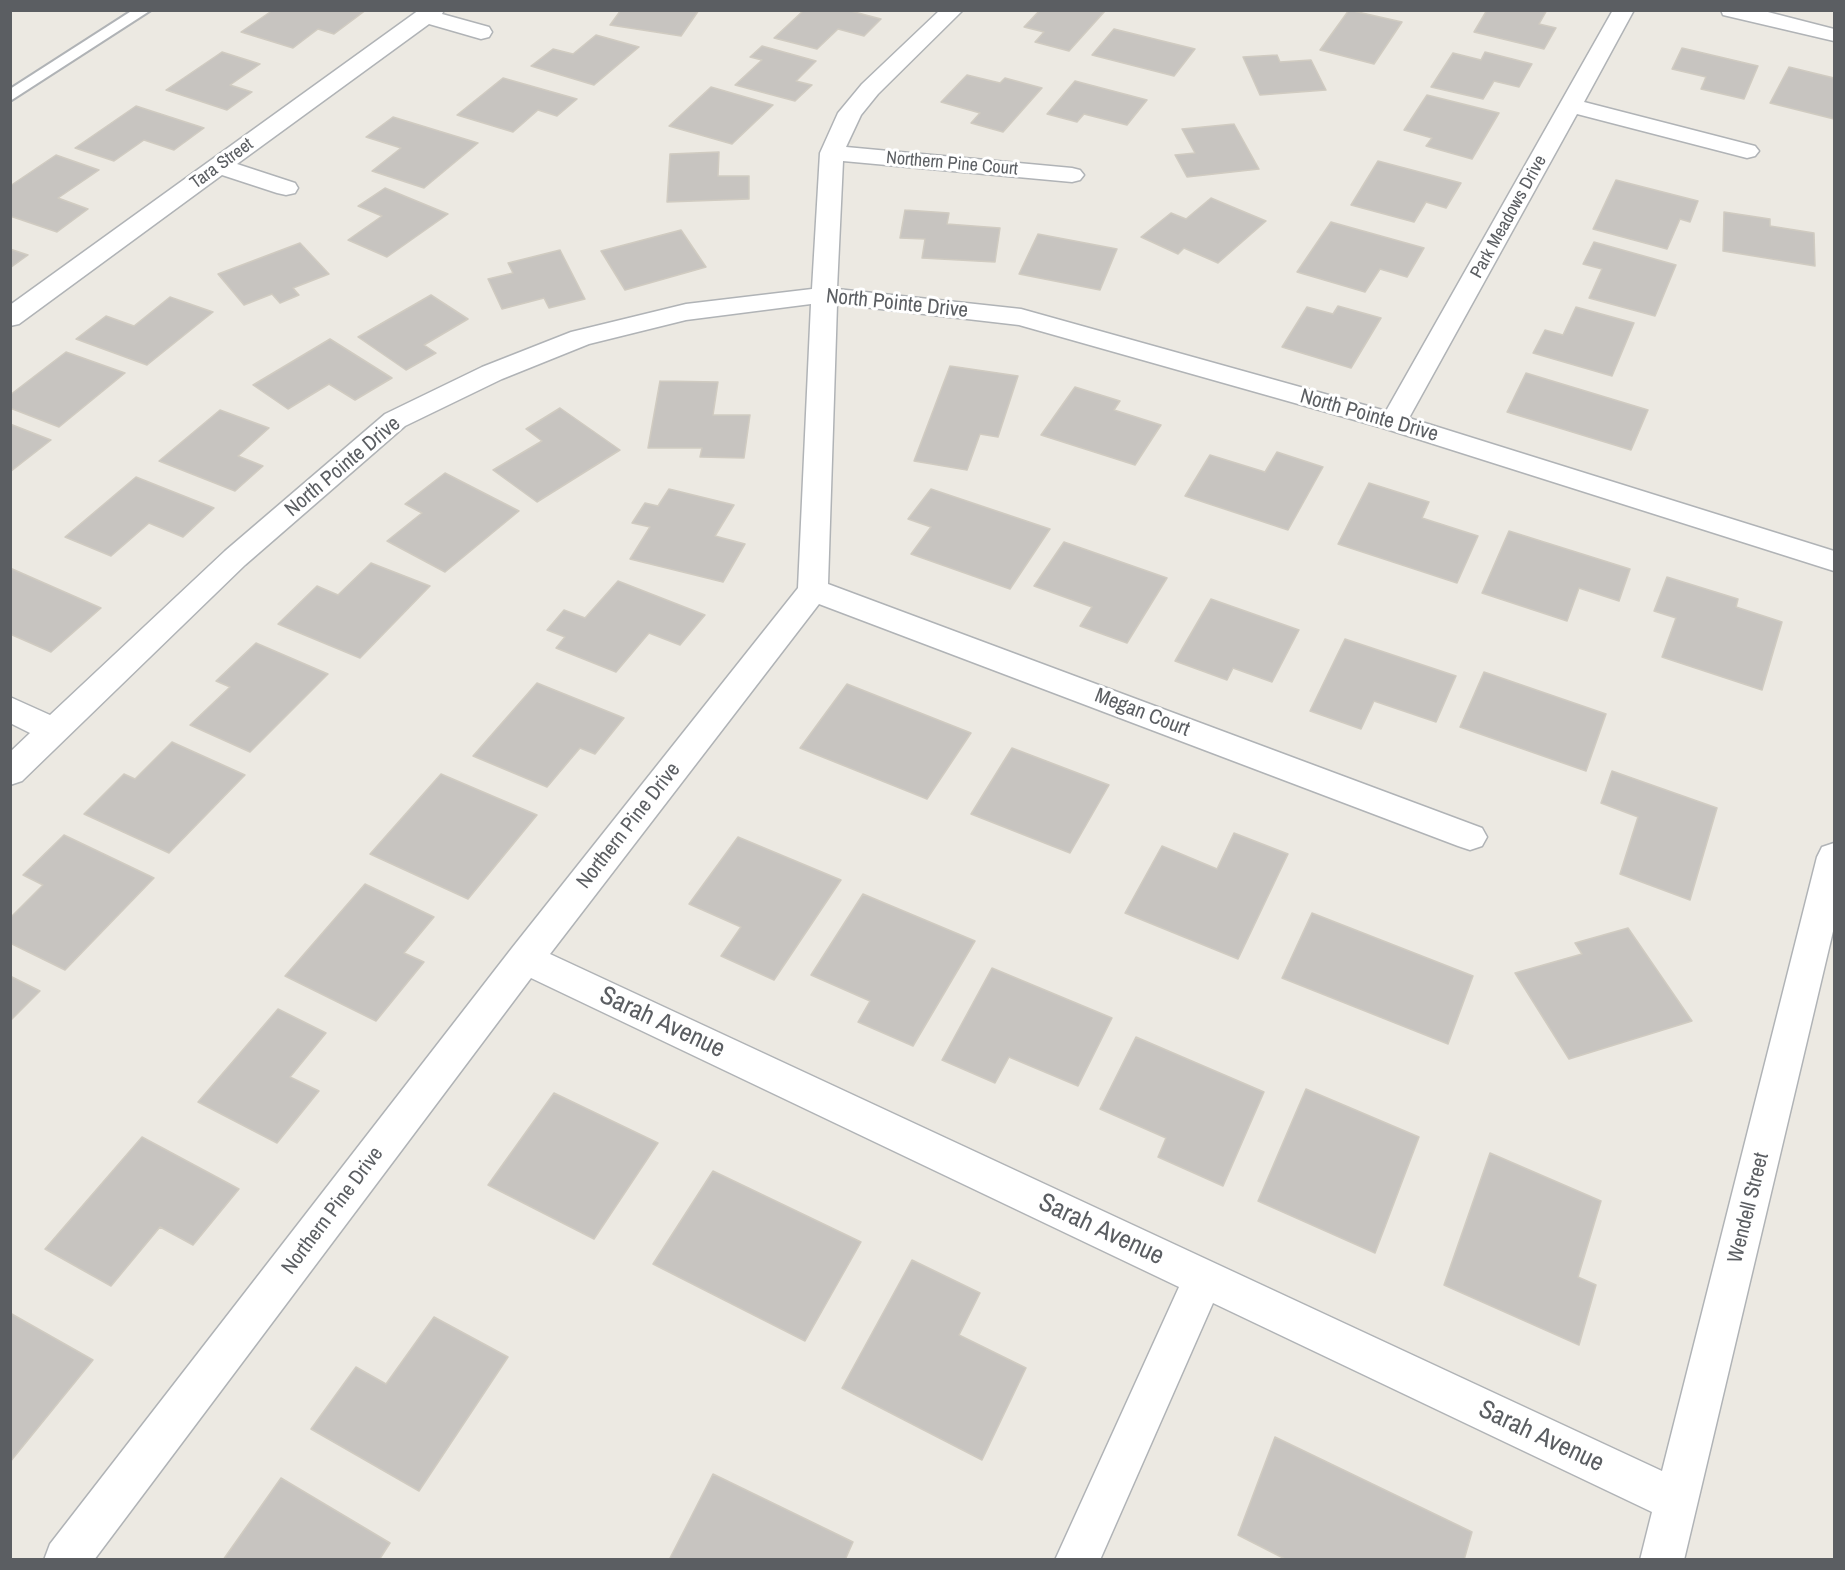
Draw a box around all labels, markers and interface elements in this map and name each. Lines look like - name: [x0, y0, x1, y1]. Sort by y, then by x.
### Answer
- street label: Tara Street: [186, 134, 258, 194]
- street label: Northern Pine Court: [885, 147, 1019, 181]
- street label: Park Meadows Drive: [1466, 152, 1552, 282]
- street label: North Pointe Drive: [825, 284, 969, 324]
- street label: North Pointe Drive: [1297, 384, 1441, 448]
- street label: North Pointe Drive: [280, 412, 406, 522]
- street label: Megan Court: [1091, 683, 1193, 743]
- street label: Northern Pine Drive: [572, 758, 686, 894]
- street label: Sarah Avenue: [594, 980, 730, 1066]
- street label: Northern Pine Drive: [277, 1142, 389, 1280]
- street label: Wendell Street: [1723, 1150, 1775, 1266]
- street label: Sarah Avenue: [1033, 1187, 1169, 1273]
- street label: Sarah Avenue: [1473, 1394, 1609, 1480]

